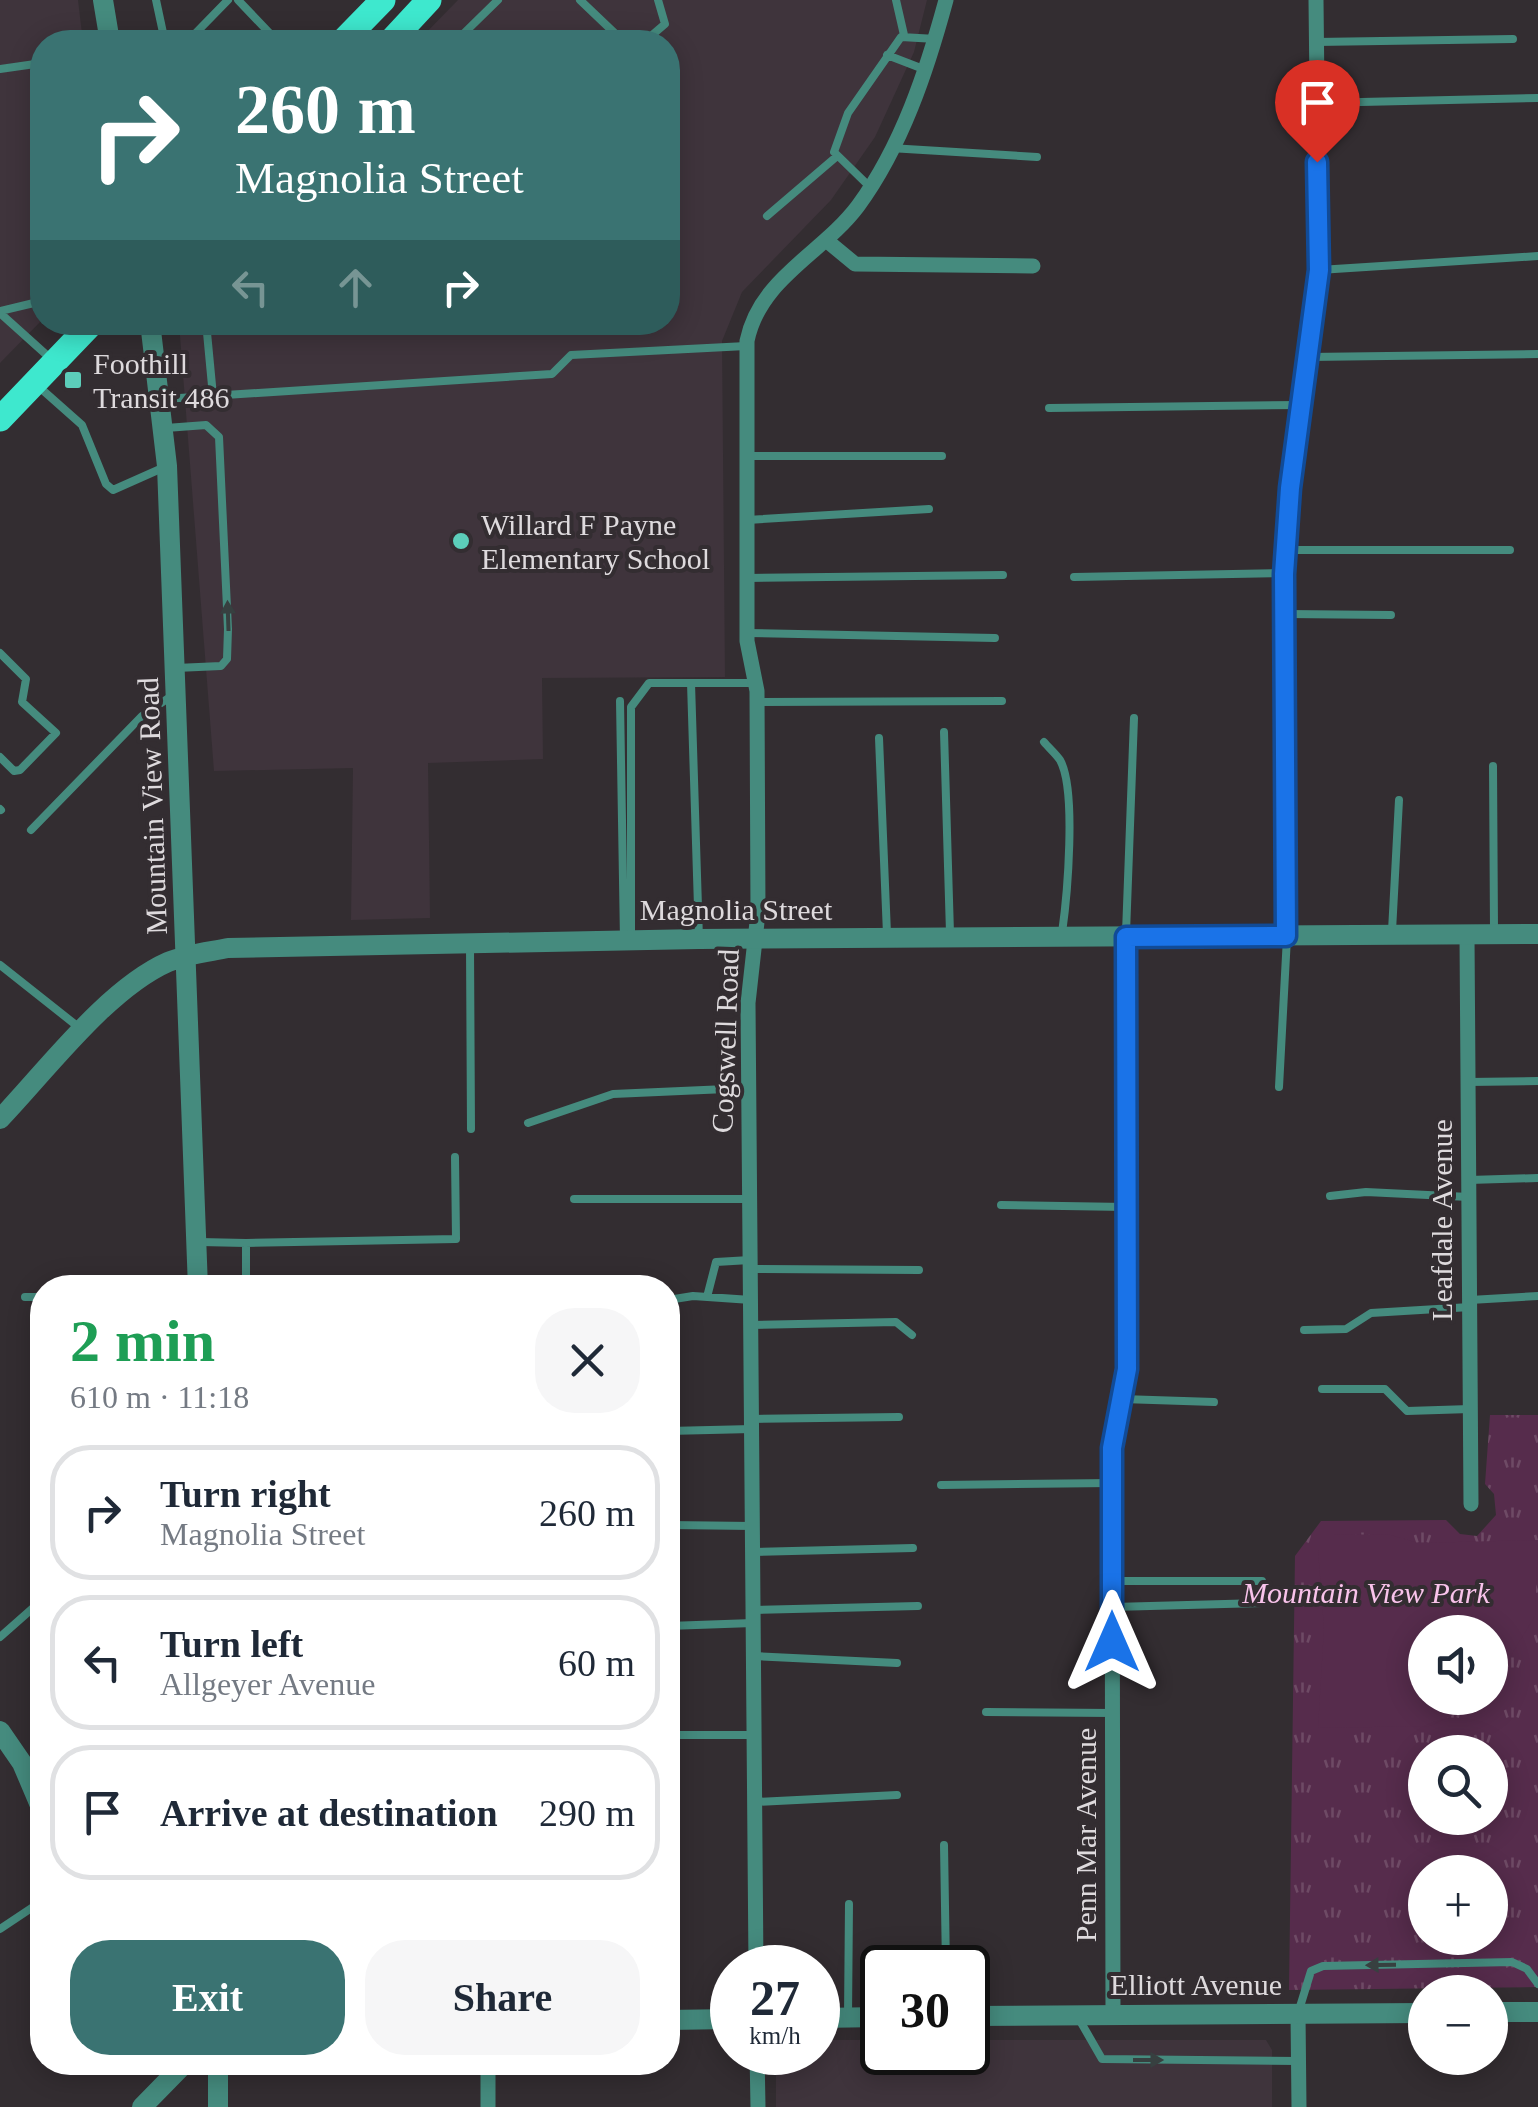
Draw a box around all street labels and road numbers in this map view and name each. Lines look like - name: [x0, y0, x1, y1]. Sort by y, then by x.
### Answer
- street label: Mountain View Road: [131, 677, 173, 935]
- street label: Magnolia Street: [640, 893, 833, 926]
- street label: Cogswell Road: [705, 948, 745, 1134]
- street label: Leafdale Avenue: [1425, 1119, 1458, 1321]
- street label: Penn Mar Avenue: [1069, 1728, 1102, 1942]
- street label: Elliott Avenue: [1110, 1968, 1282, 2001]

